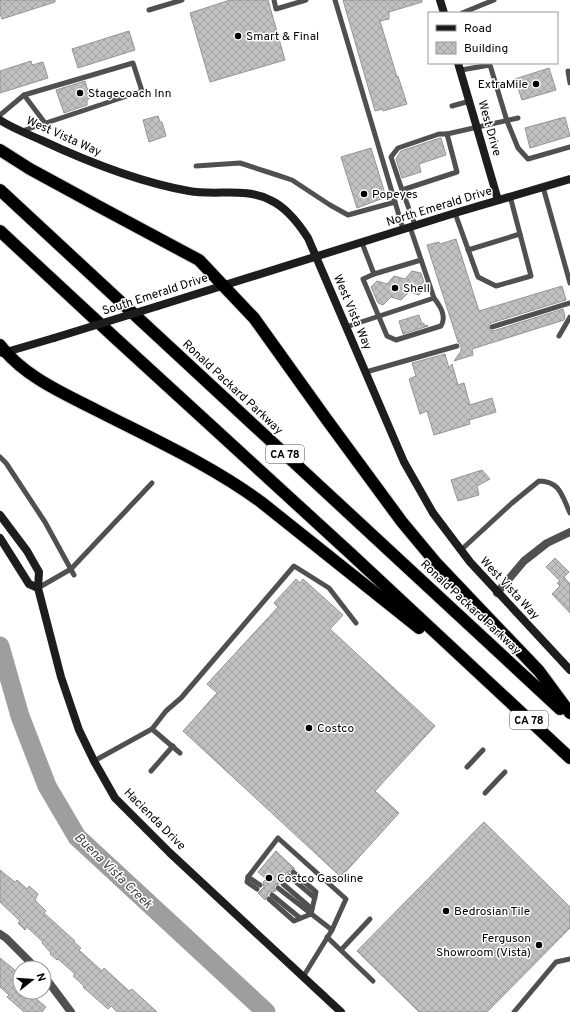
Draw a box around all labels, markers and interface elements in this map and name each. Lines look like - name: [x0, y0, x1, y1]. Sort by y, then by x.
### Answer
- legend: [428, 12, 558, 64]
- text: Road: [464, 21, 492, 37]
- place label: Smart & Final: [246, 29, 319, 45]
- marker: Smart & Final: [233, 31, 243, 41]
- text: Building: [464, 41, 508, 57]
- place label: ExtraMile: [478, 77, 528, 93]
- marker: ExtraMile: [531, 79, 541, 89]
- place label: Stagecoach Inn: [88, 86, 171, 102]
- marker: Stagecoach Inn: [75, 88, 85, 98]
- street label: West Drive: [473, 98, 505, 158]
- street label: West Vista Way: [23, 113, 104, 161]
- street label: North Emerald Drive: [384, 183, 494, 231]
- place label: Popeyes: [372, 187, 418, 203]
- marker: Popeyes: [359, 189, 369, 199]
- street label: South Emerald Drive: [100, 270, 210, 320]
- street label: West Vista Way: [329, 272, 375, 353]
- place label: Shell: [403, 281, 430, 297]
- marker: Shell: [390, 283, 400, 293]
- street label: Ronald Packard Parkway: [179, 337, 286, 439]
- road number: CA 78: [266, 445, 304, 463]
- street label: West Vista Way: [476, 554, 543, 624]
- street label: Ronald Packard Parkway: [417, 557, 524, 659]
- road number: CA 78: [510, 711, 548, 729]
- place label: Costco: [317, 721, 354, 737]
- marker: Costco: [304, 723, 314, 733]
- street label: Hacienda Drive: [120, 785, 189, 854]
- water label: Buena Vista Creek: [70, 830, 155, 913]
- place label: Costco Gasoline: [277, 871, 363, 887]
- marker: Costco Gasoline: [264, 873, 274, 883]
- place label: Bedrosian Tile: [454, 904, 530, 920]
- marker: Bedrosian Tile: [441, 906, 451, 916]
- place label: Ferguson Showroom (Vista): [436, 931, 531, 961]
- marker: Ferguson Showroom (Vista): [534, 940, 544, 950]
- north arrow: [12, 960, 52, 1000]
- text: N: [33, 972, 48, 983]

